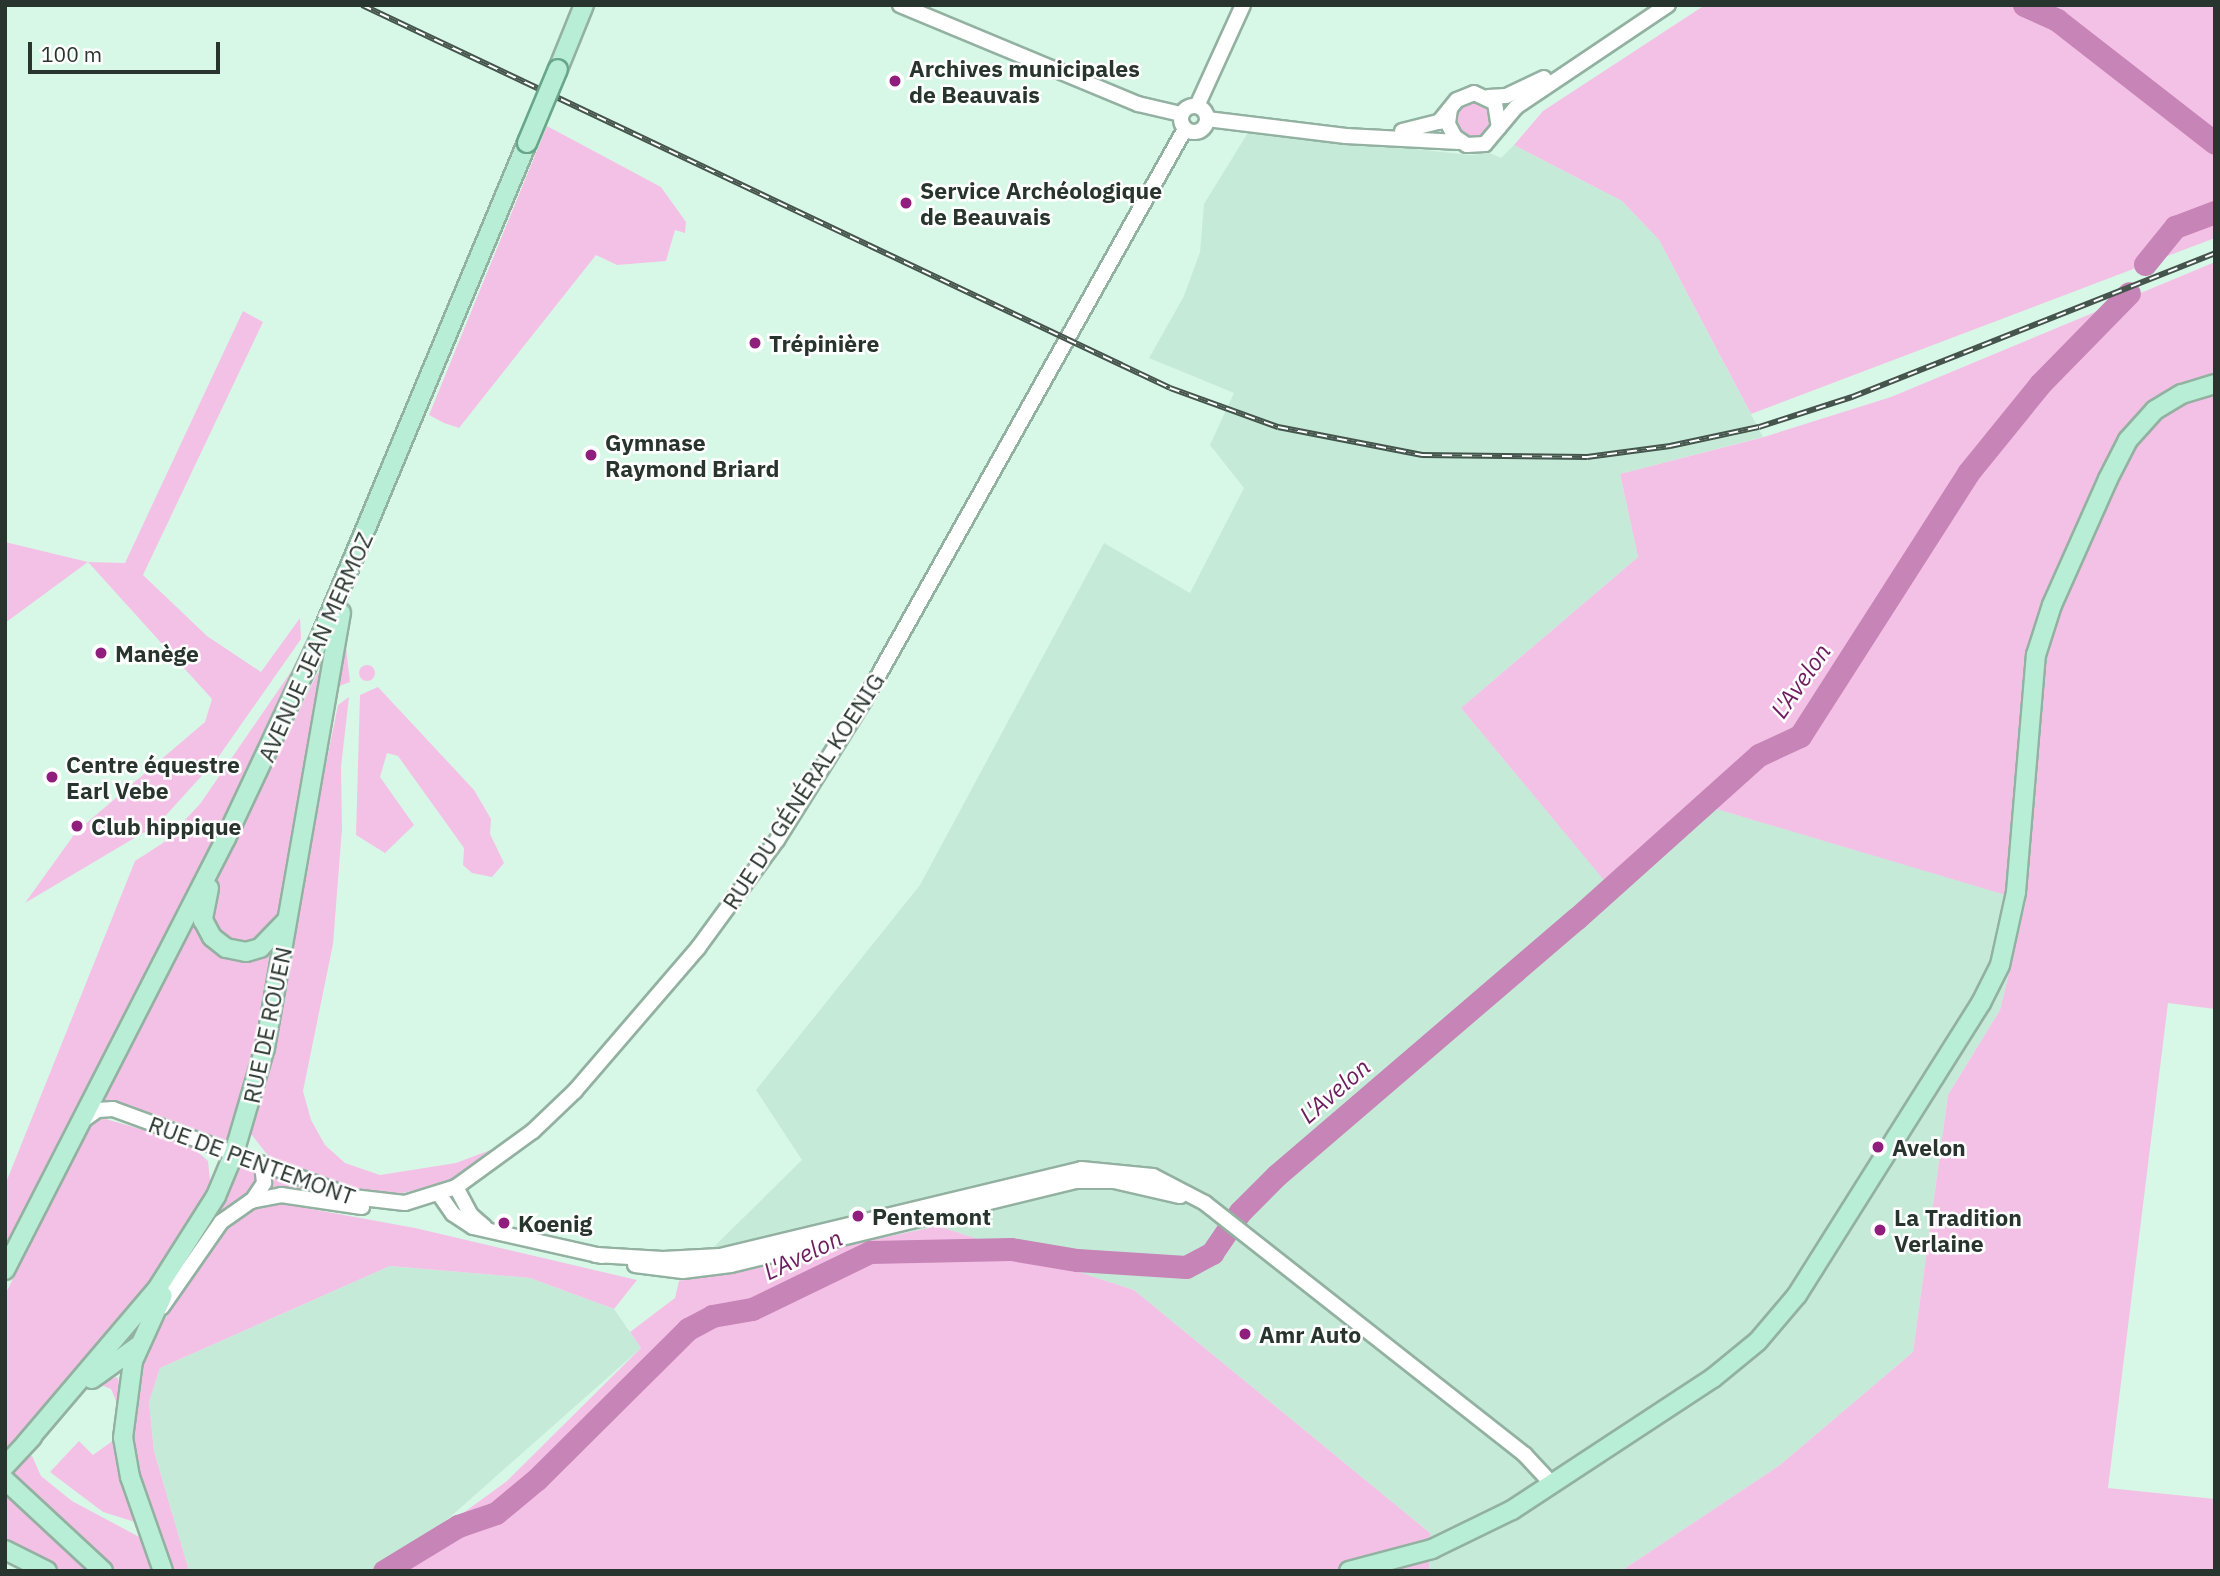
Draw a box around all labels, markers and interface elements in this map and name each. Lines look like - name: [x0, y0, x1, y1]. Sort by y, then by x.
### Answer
- scale bar: [32, 28, 224, 72]
- text: 100 m: [41, 40, 102, 68]
- place label: Archives municipales de Beauvais: [909, 54, 1140, 108]
- marker: Archives municipales de Beauvais: [887, 73, 903, 89]
- place label: Service Archéologique de Beauvais: [920, 176, 1162, 230]
- marker: Service Archéologique de Beauvais: [898, 195, 914, 211]
- place label: Trépinière: [769, 329, 879, 357]
- marker: Trépinière: [747, 335, 763, 351]
- place label: Gymnase Raymond Briard: [605, 428, 780, 482]
- marker: Gymnase Raymond Briard: [583, 447, 599, 463]
- street label: AVENUE JEAN MERMOZ: [252, 528, 378, 766]
- water label: L'Avelon: [1765, 638, 1837, 724]
- place label: Manège: [115, 639, 199, 667]
- marker: Manège: [93, 645, 109, 661]
- street label: RUE DU GÉNÉRAL KOENIG: [716, 668, 890, 914]
- place label: Centre équestre Earl Vebe: [66, 750, 240, 804]
- marker: Centre équestre Earl Vebe: [44, 769, 60, 785]
- place label: Club hippique: [91, 812, 242, 840]
- marker: Club hippique: [69, 818, 85, 834]
- street label: RUE DE ROUEN: [237, 944, 297, 1106]
- water label: L'Avelon: [1294, 1052, 1376, 1130]
- street label: RUE DE PENTEMONT: [145, 1110, 359, 1210]
- place label: Avelon: [1892, 1133, 1966, 1161]
- marker: Avelon: [1870, 1139, 1886, 1155]
- place label: Pentemont: [872, 1202, 991, 1230]
- place label: La Tradition Verlaine: [1894, 1203, 2022, 1257]
- marker: Pentemont: [850, 1208, 866, 1224]
- place label: Koenig: [518, 1209, 592, 1237]
- marker: Koenig: [496, 1215, 512, 1231]
- marker: La Tradition Verlaine: [1872, 1222, 1888, 1238]
- water label: L'Avelon: [759, 1224, 847, 1286]
- place label: Amr Auto: [1259, 1320, 1361, 1348]
- marker: Amr Auto: [1237, 1326, 1253, 1342]

